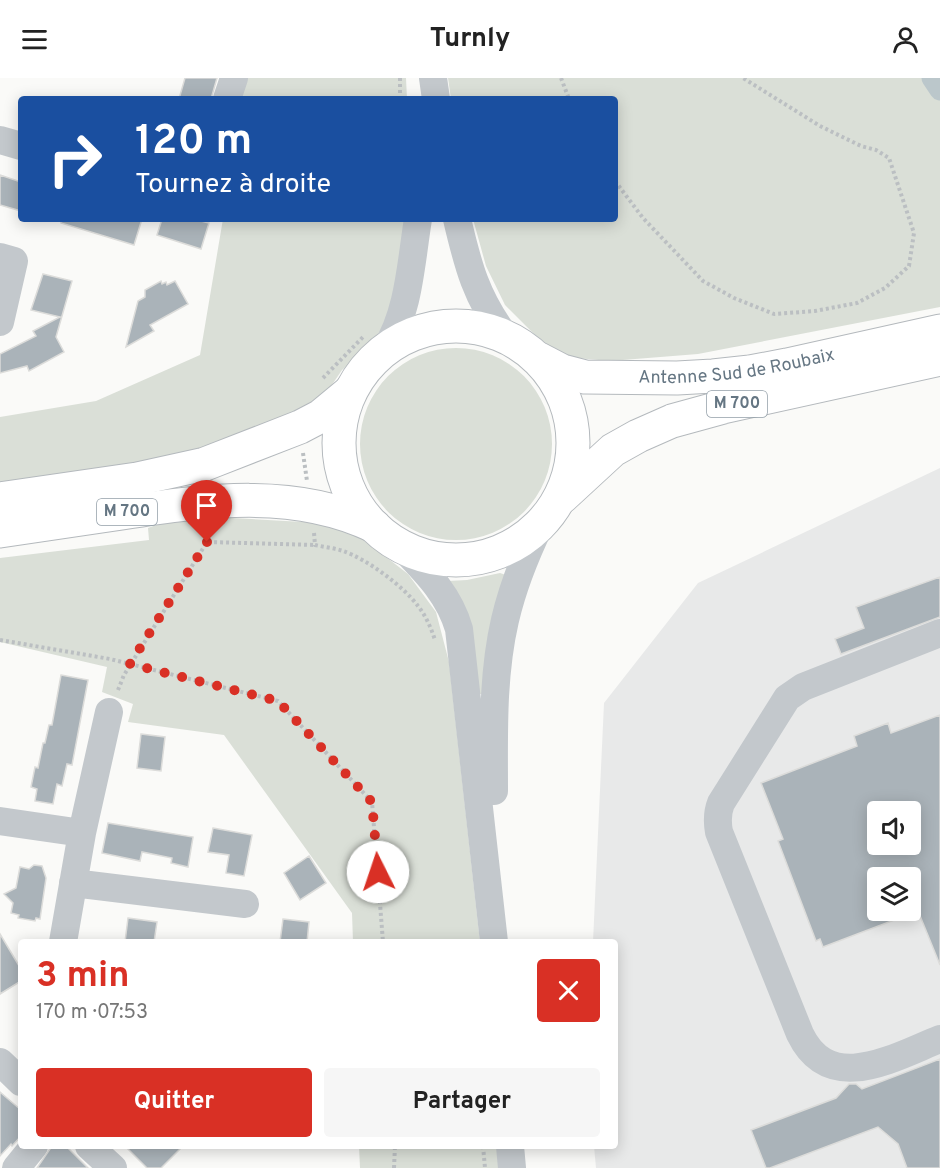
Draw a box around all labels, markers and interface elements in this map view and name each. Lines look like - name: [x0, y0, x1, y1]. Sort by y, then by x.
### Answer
- text: Turnly: [430, 22, 510, 56]
- icon: menu: [18, 23, 51, 56]
- icon: person: [889, 23, 922, 56]
- text: 120 m: [135, 116, 252, 169]
- icon: right: [36, 120, 114, 198]
- text: Tournez à droite: [135, 168, 331, 202]
- street label: Antenne Sud de Roubaix: [638, 343, 837, 389]
- road number: M 700: [707, 391, 767, 417]
- pin: [181, 480, 232, 542]
- icon: arrive: [190, 489, 223, 522]
- road number: M 700: [97, 499, 157, 525]
- map controls: [867, 801, 921, 921]
- button: sound: [867, 801, 921, 855]
- position arrow: [346, 840, 410, 904]
- button: layers: [867, 867, 921, 921]
- text: 3 min: [36, 954, 130, 1000]
- button: close: [537, 959, 600, 1022]
- text: 170 m · 07:53: [36, 1000, 148, 1026]
- button: Quitter: [36, 1068, 312, 1137]
- button: Partager: [324, 1068, 600, 1137]

